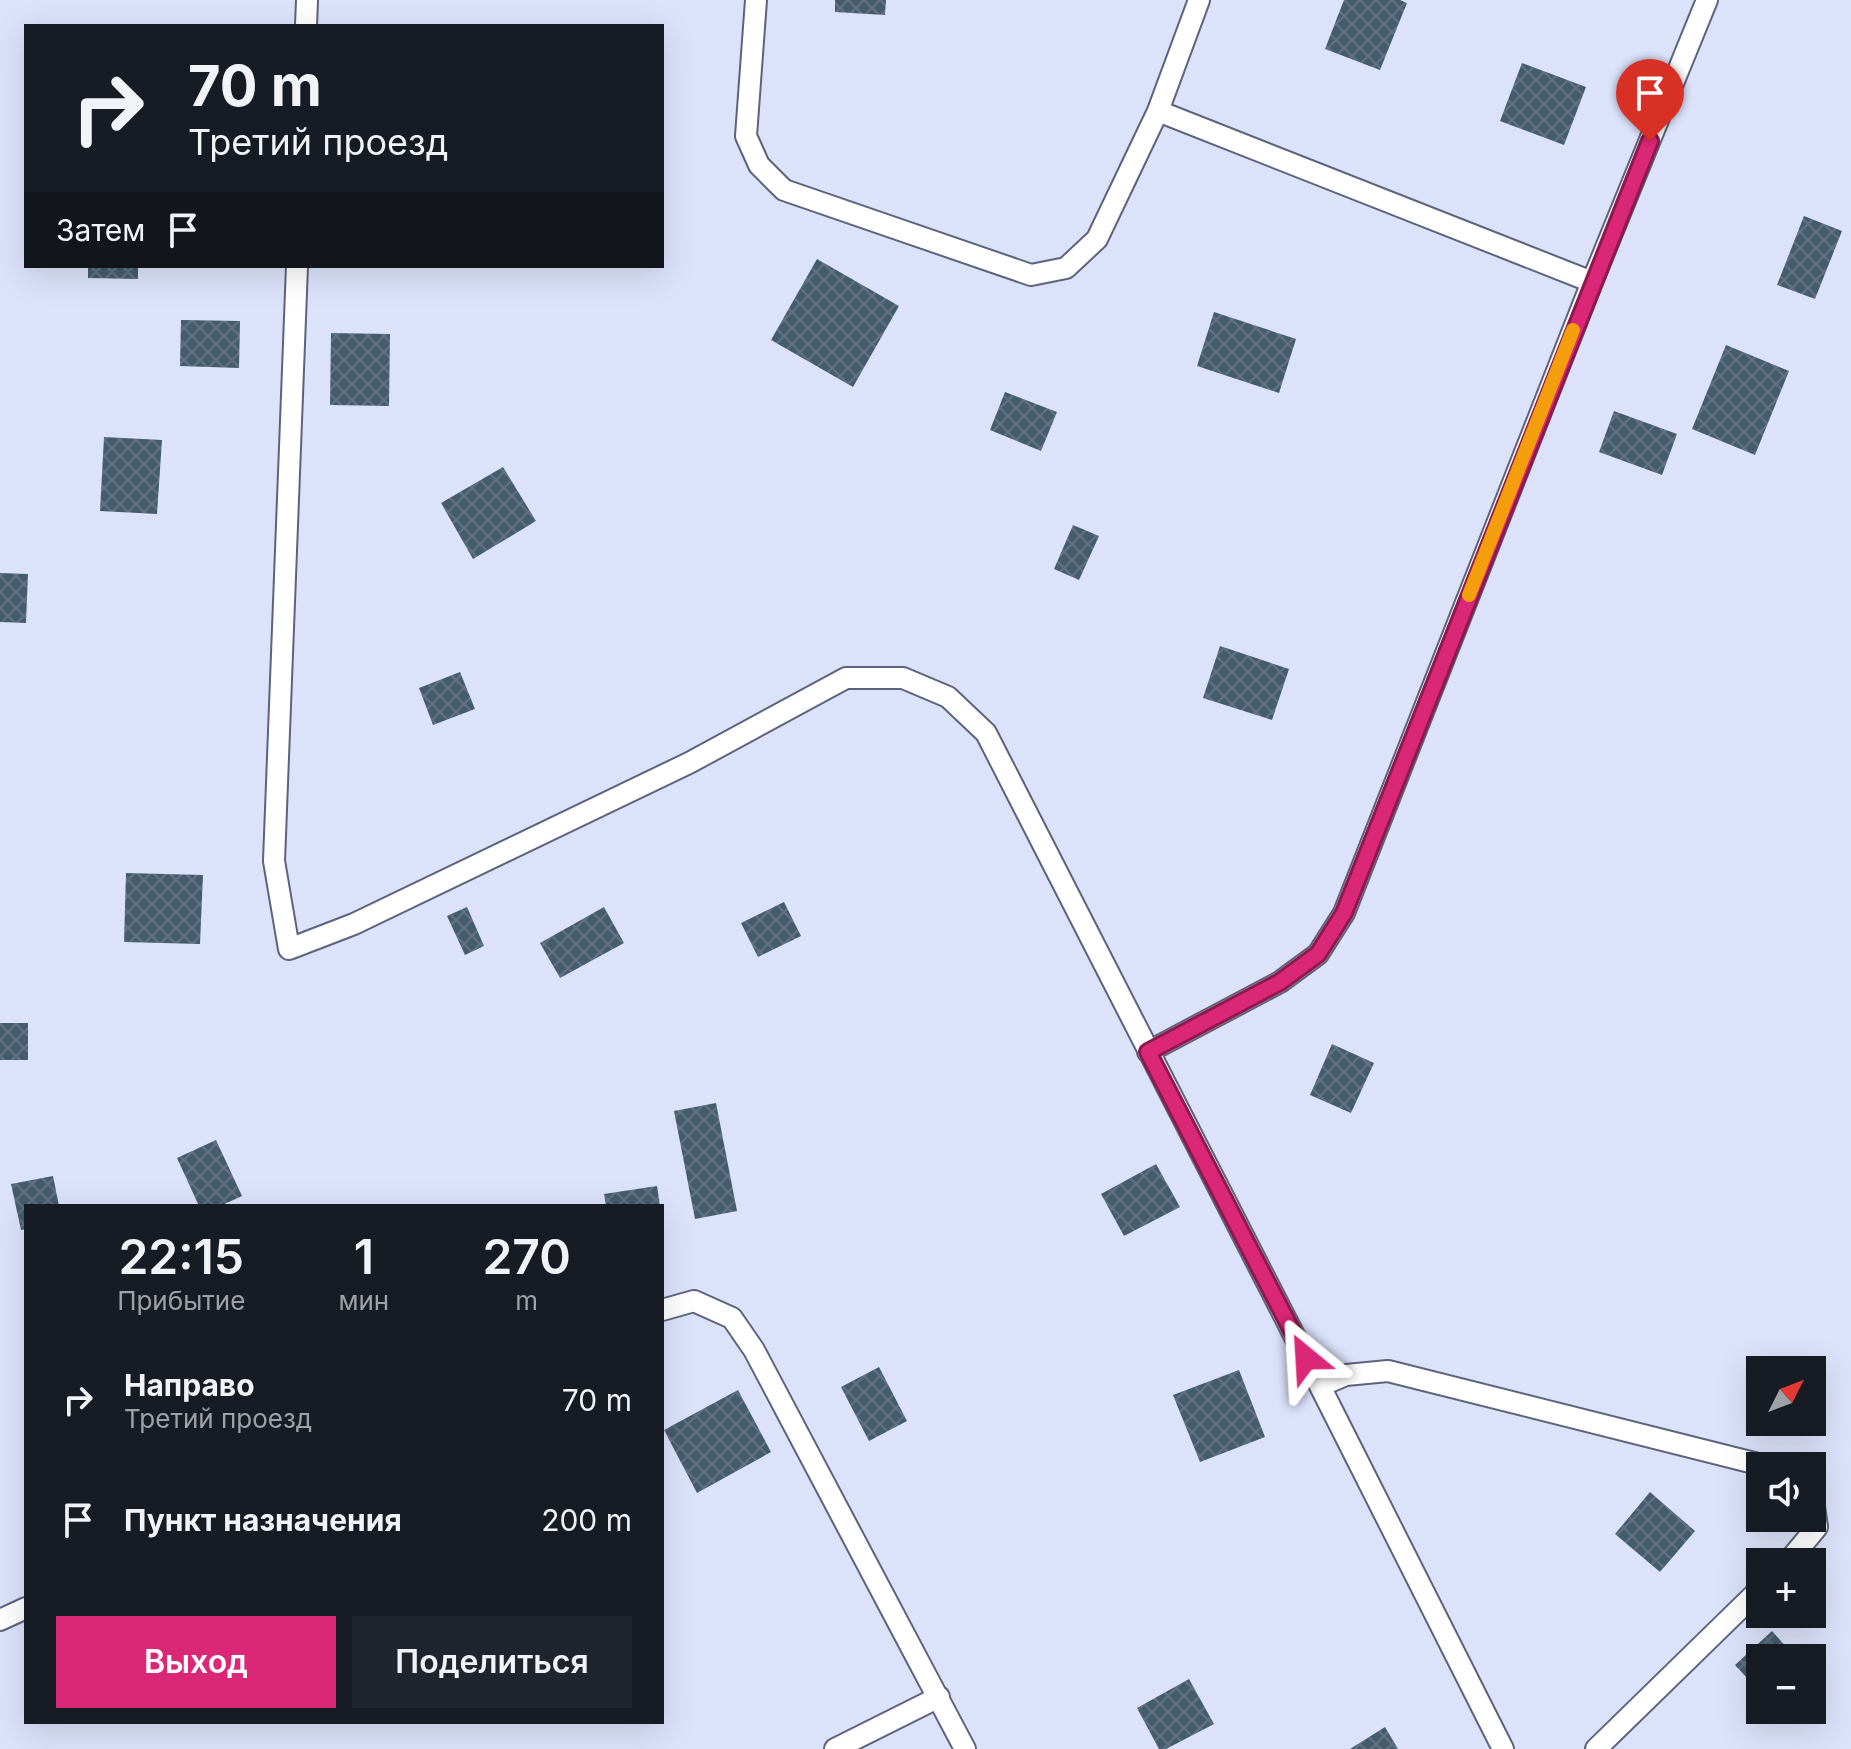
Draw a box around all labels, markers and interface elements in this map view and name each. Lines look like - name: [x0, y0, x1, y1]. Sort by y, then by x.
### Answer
- text: 70 m: [188, 52, 322, 120]
- icon: right: [56, 56, 160, 160]
- pin: [1616, 59, 1684, 141]
- icon: arrive: [1628, 71, 1672, 115]
- text: Третий проезд: [188, 120, 448, 164]
- icon: arrive: [161, 208, 205, 252]
- text: Затем: [56, 212, 145, 248]
- text: 22:15: [118, 1227, 244, 1286]
- text: 1: [354, 1227, 374, 1286]
- text: 270: [482, 1227, 571, 1286]
- text: Прибытие: [117, 1285, 245, 1316]
- text: мин: [338, 1285, 389, 1316]
- text: m: [515, 1285, 538, 1316]
- position arrow: [1264, 1316, 1348, 1400]
- north arrow: [1746, 1356, 1826, 1436]
- map controls: [1746, 1356, 1826, 1724]
- text: Направо: [124, 1367, 255, 1403]
- icon: right: [56, 1378, 100, 1422]
- text: 70 m: [562, 1382, 632, 1418]
- text: Третий проезд: [124, 1403, 312, 1434]
- button: sound: [1746, 1452, 1826, 1532]
- icon: arrive: [56, 1498, 100, 1542]
- text: Пункт назначения: [124, 1502, 402, 1538]
- text: 200 m: [541, 1502, 632, 1538]
- button: +: [1746, 1548, 1826, 1628]
- button: Выход: [56, 1616, 336, 1708]
- button: Поделиться: [352, 1616, 632, 1708]
- button: −: [1746, 1644, 1826, 1724]

